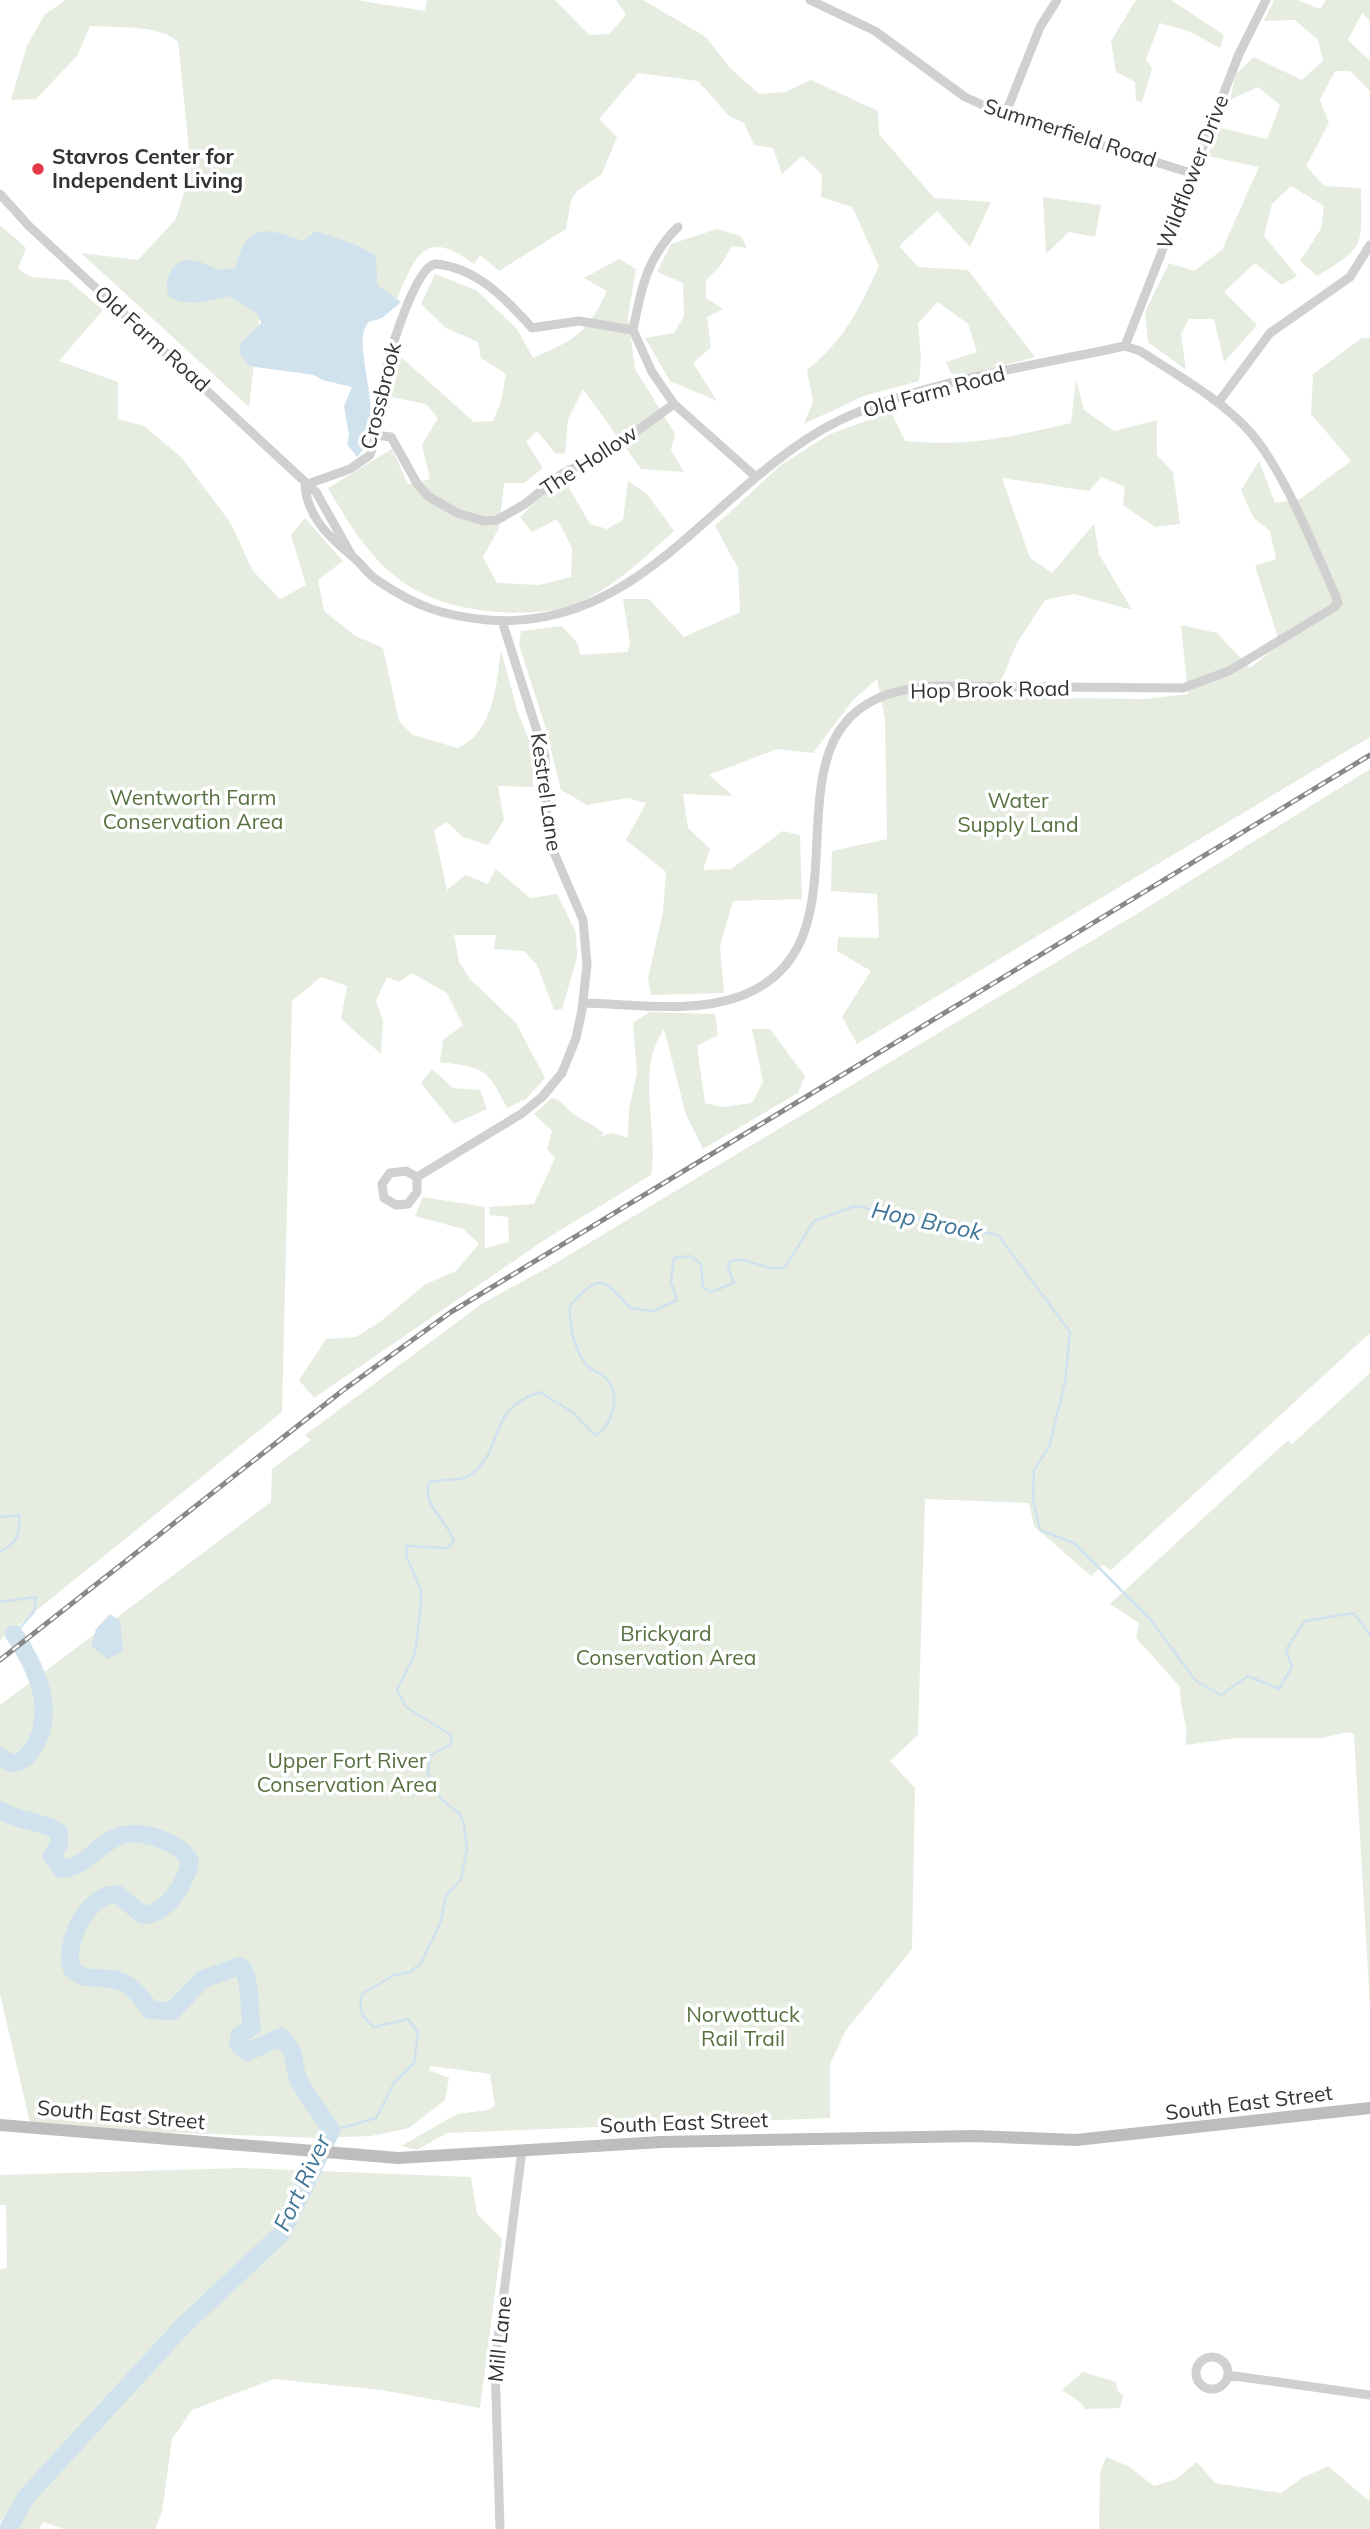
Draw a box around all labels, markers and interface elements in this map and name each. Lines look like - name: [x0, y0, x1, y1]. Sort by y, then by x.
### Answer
- street label: Wildflower Drive: [1151, 91, 1233, 252]
- street label: Summerfield Road: [981, 92, 1160, 172]
- place label: Stavros Center for Independent Living: [52, 143, 243, 193]
- marker: Stavros Center for Independent Living: [30, 161, 46, 177]
- street label: Old Farm Road: [90, 280, 216, 397]
- street label: Crossbrook: [354, 339, 406, 452]
- street label: Old Farm Road: [860, 360, 1008, 423]
- street label: The Hollow: [535, 419, 642, 501]
- street label: Hop Brook Road: [910, 675, 1070, 703]
- street label: Kestrel Lane: [526, 731, 568, 853]
- park label: Wentworth Farm Conservation Area: [103, 784, 283, 834]
- park label: Water Supply Land: [958, 787, 1078, 837]
- water label: Hop Brook: [869, 1195, 986, 1247]
- park label: Brickyard Conservation Area: [576, 1620, 756, 1670]
- park label: Upper Fort River Conservation Area: [257, 1747, 437, 1797]
- park label: Norwottuck Rail Trail: [686, 2001, 800, 2051]
- street label: South East Street: [1164, 2079, 1334, 2125]
- street label: South East Street: [36, 2094, 206, 2134]
- street label: South East Street: [599, 2106, 769, 2138]
- water label: Fort River: [267, 2129, 337, 2236]
- street label: Mill Lane: [482, 2295, 516, 2383]

